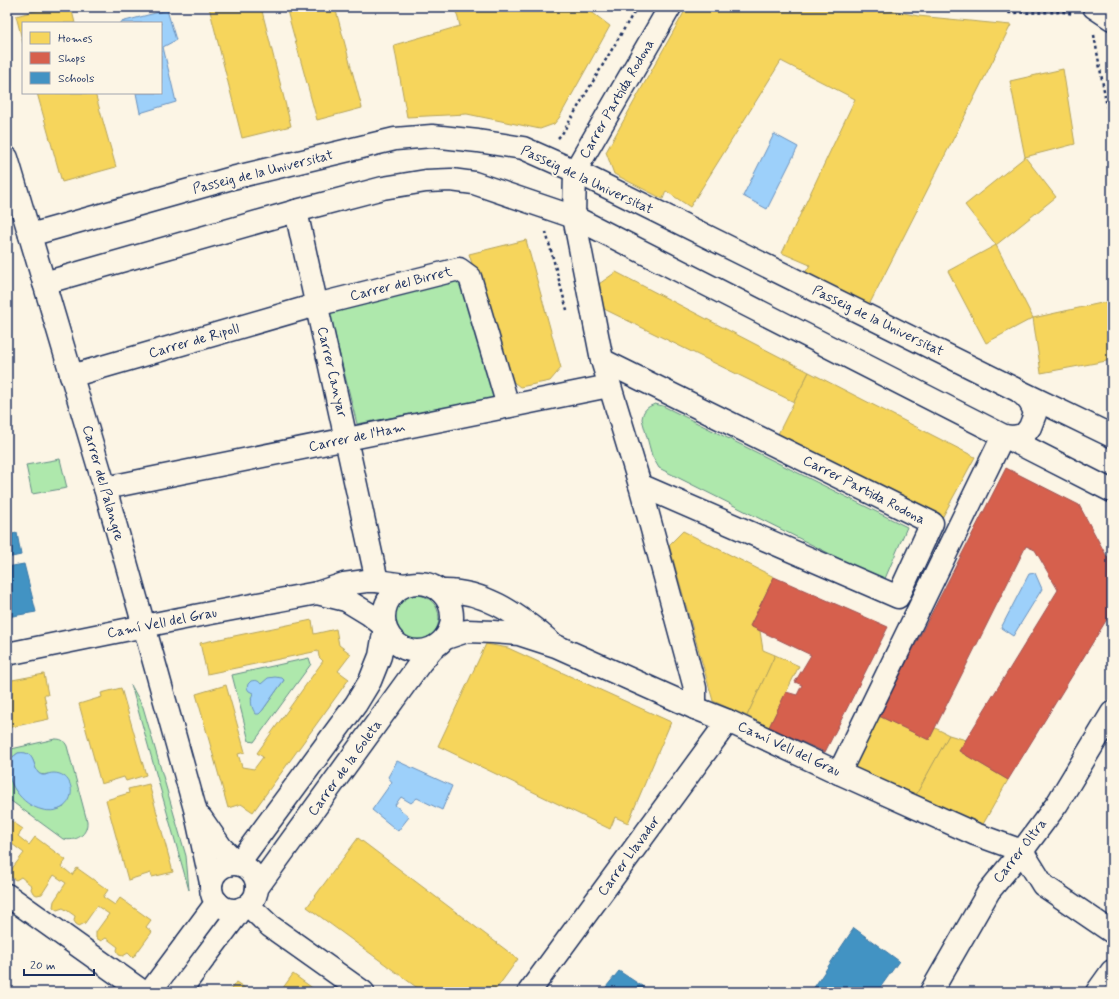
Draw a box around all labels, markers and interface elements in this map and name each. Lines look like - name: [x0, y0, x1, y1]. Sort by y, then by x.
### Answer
- legend: [22, 22, 162, 94]
- text: Homes: [58, 31, 93, 47]
- street label: Carrer Partida Rodona: [575, 36, 659, 162]
- text: Shops: [58, 51, 85, 67]
- text: Schools: [58, 71, 94, 87]
- street label: Passeig de la Universitat: [518, 141, 656, 219]
- street label: Passeig de la Universitat: [191, 146, 335, 198]
- street label: Carrer del Birret: [348, 262, 455, 305]
- street label: Passeig de la Universitat: [809, 281, 947, 361]
- street label: Carrer de Ripoll: [147, 319, 241, 363]
- street label: Carrer Canyar: [313, 325, 351, 419]
- street label: Carrer de l'Ham: [307, 418, 407, 456]
- street label: Carrer del Palangre: [78, 423, 128, 543]
- street label: Carrer Partida Rodona: [800, 451, 928, 529]
- street label: Camí Vell del Grau: [106, 604, 219, 642]
- street label: Carrer de la Goleta: [304, 716, 386, 820]
- street label: Camí Vell del Grau: [735, 717, 843, 781]
- street label: Carrer Llavador: [594, 812, 664, 900]
- street label: Carrer Oltra: [989, 815, 1051, 887]
- scale bar: [24, 951, 94, 977]
- text: 20 m: [30, 958, 56, 974]

